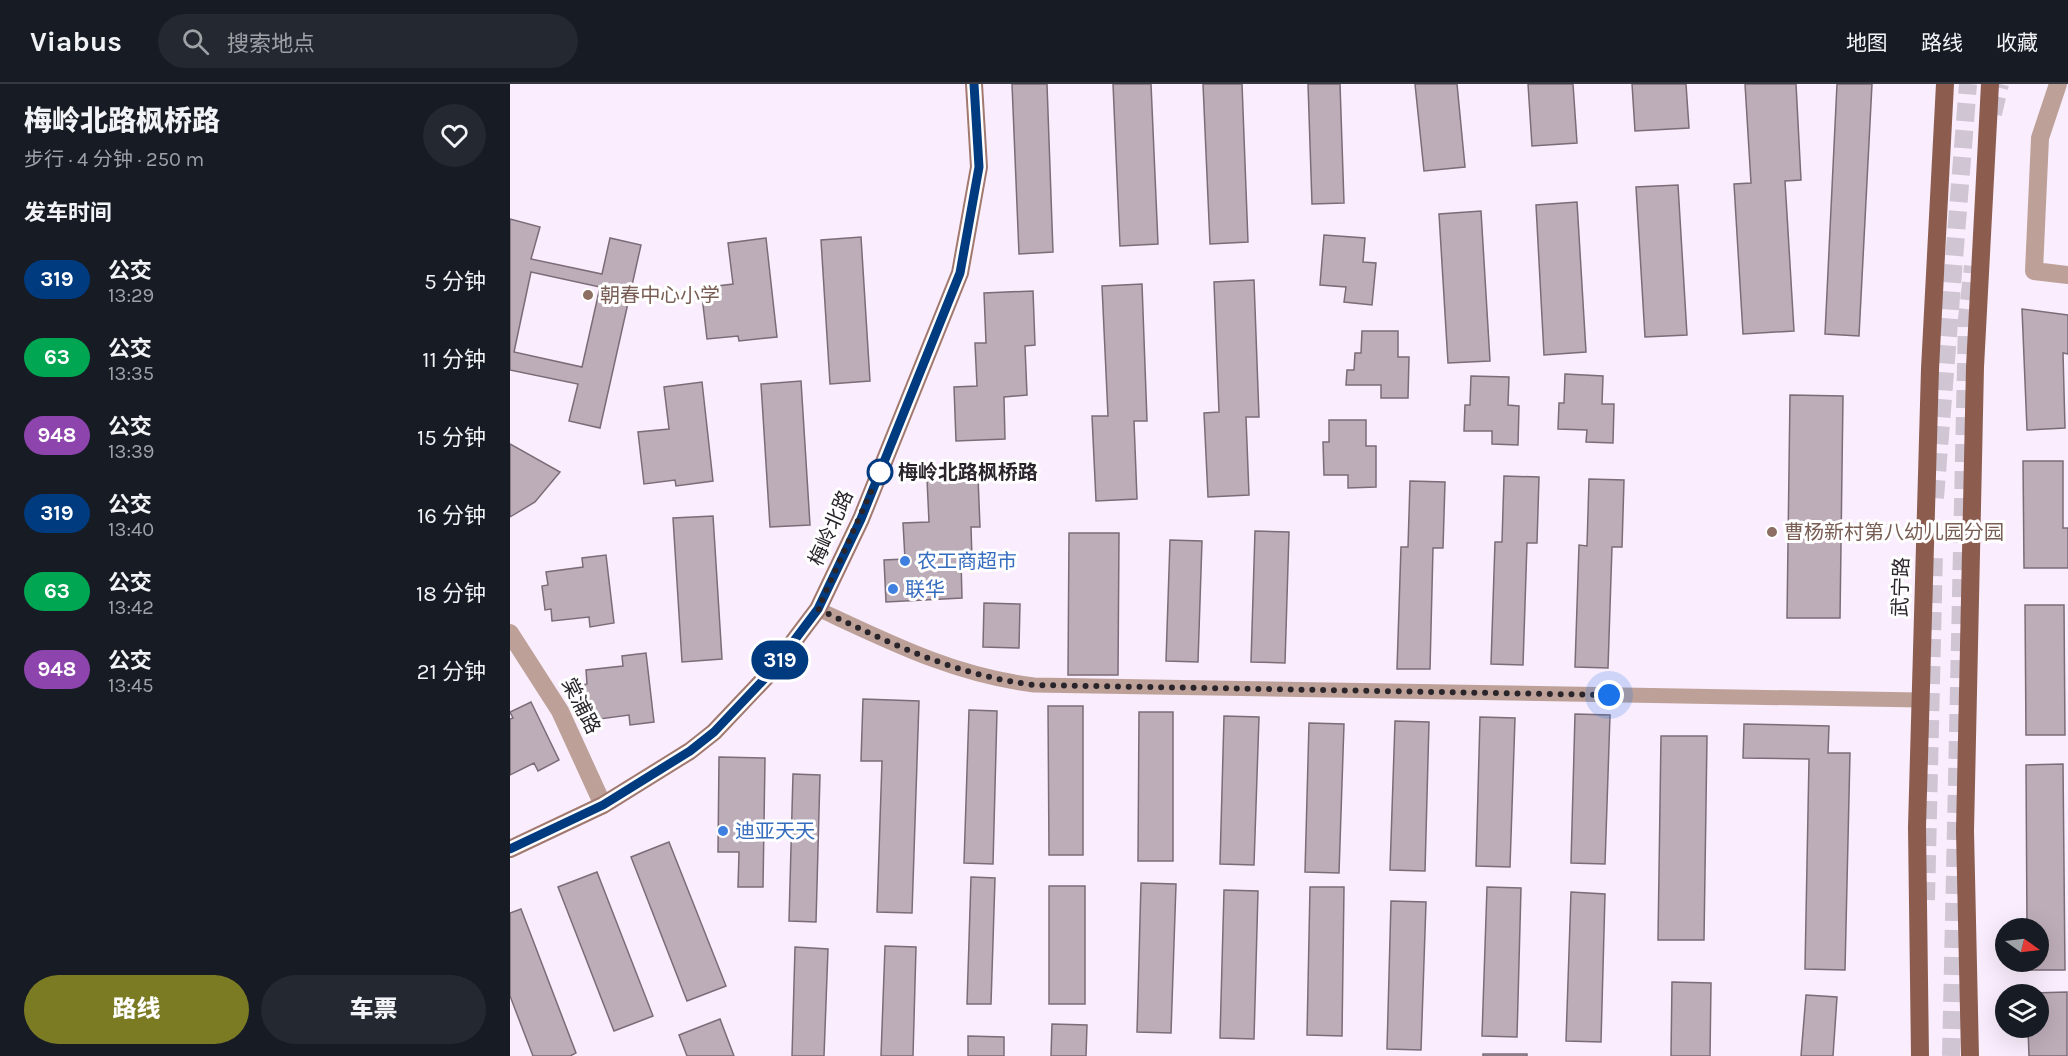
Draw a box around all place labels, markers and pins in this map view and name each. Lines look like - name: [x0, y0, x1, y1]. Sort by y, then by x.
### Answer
- place label: 朝春中心小学: [600, 284, 720, 307]
- marker: 朝春中心小学: [581, 288, 595, 302]
- marker: 梅岭北路枫桥路: [867, 459, 893, 485]
- place label: 梅岭北路枫桥路: [898, 461, 1038, 484]
- place label: 曹杨新村第八幼儿园分园: [1784, 521, 2004, 544]
- marker: 曹杨新村第八幼儿园分园: [1765, 525, 1779, 539]
- place label: 农工商超市: [917, 550, 1017, 573]
- marker: 农工商超市: [898, 554, 912, 568]
- place label: 联华: [905, 578, 945, 601]
- marker: 联华: [886, 582, 900, 596]
- place label: 迪亚天天: [735, 820, 815, 843]
- marker: 迪亚天天: [716, 824, 730, 838]

